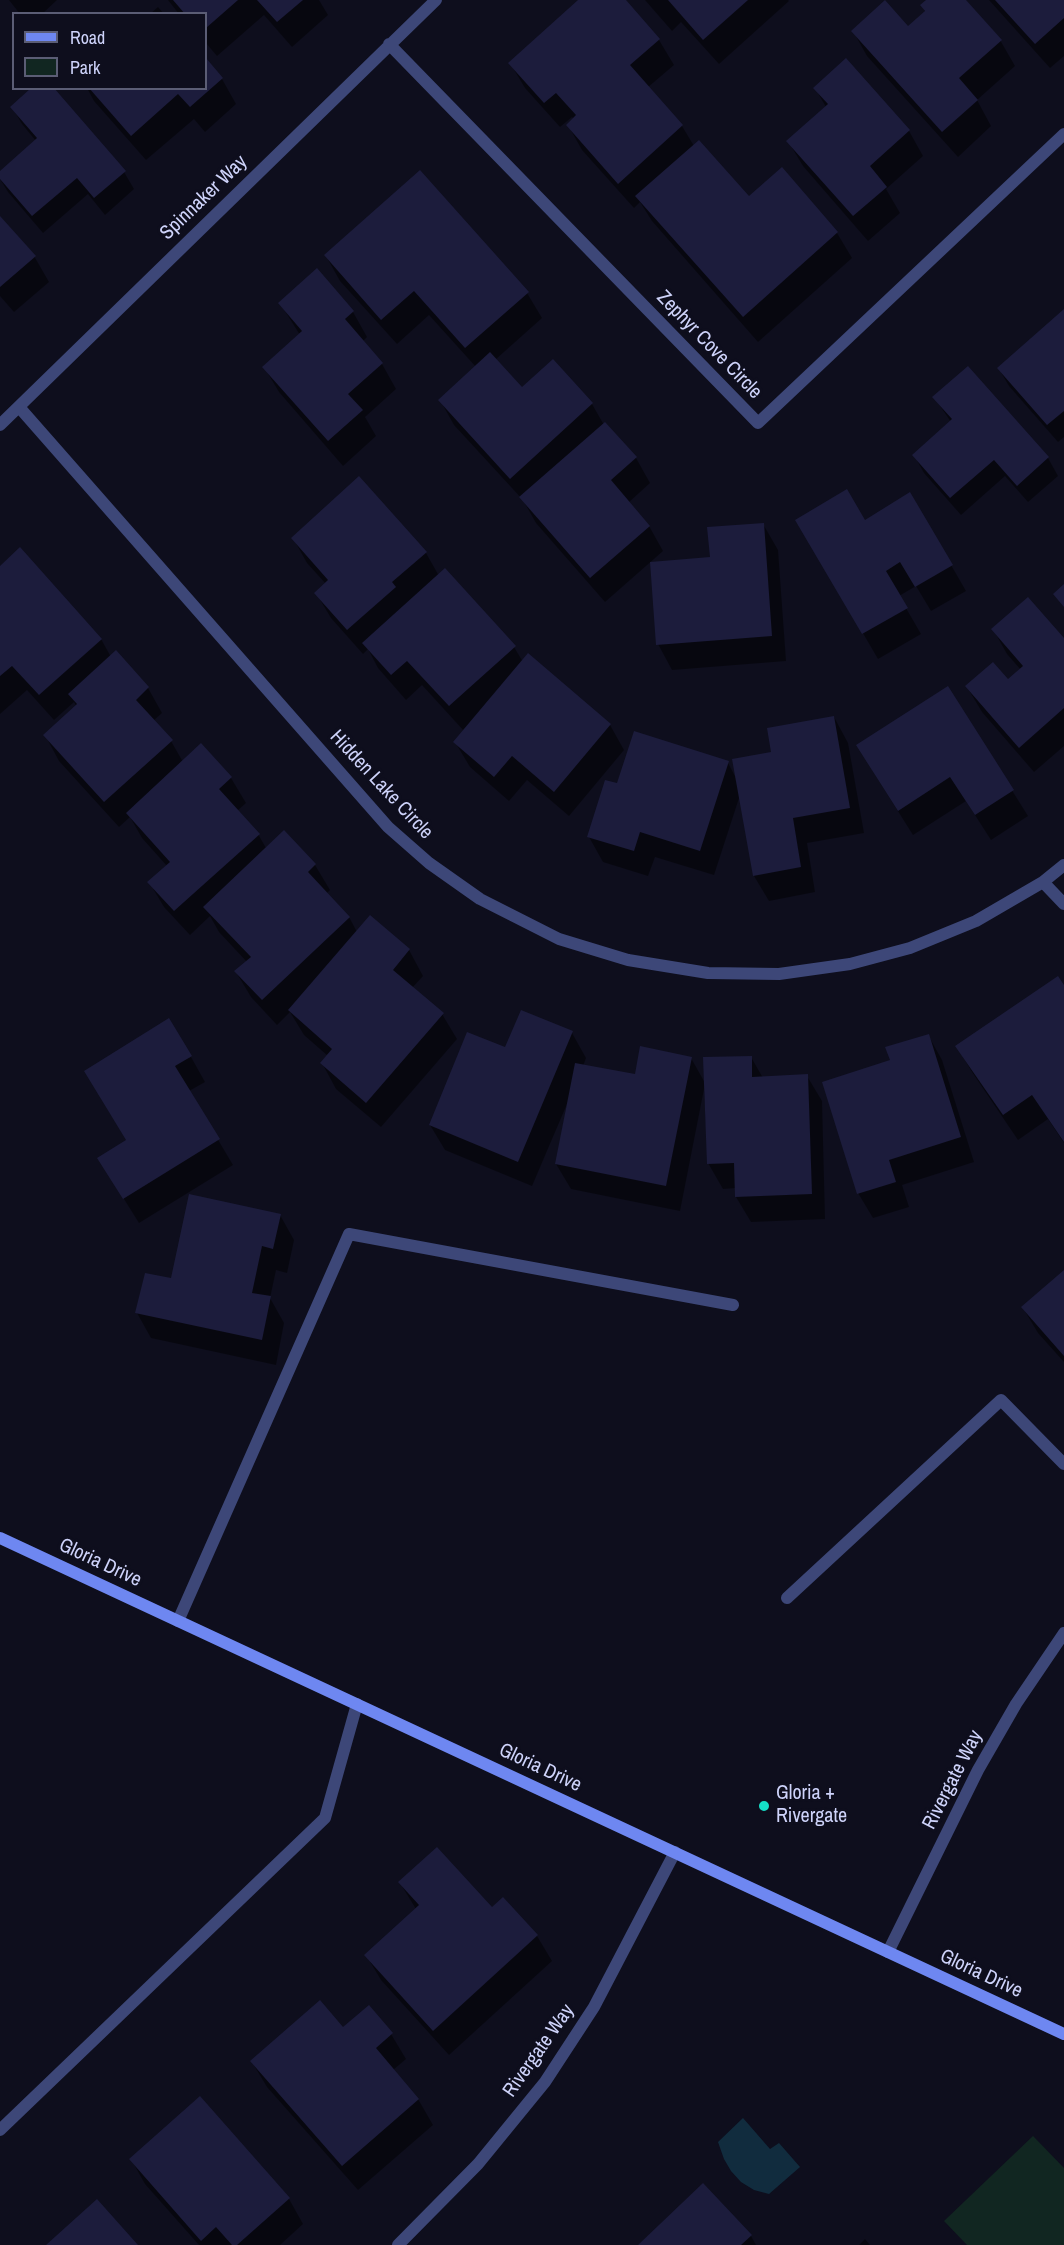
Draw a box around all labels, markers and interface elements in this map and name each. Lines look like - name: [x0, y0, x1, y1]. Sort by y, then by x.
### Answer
- legend: [12, 12, 207, 90]
- text: Road: [70, 25, 105, 50]
- text: Park: [70, 55, 100, 80]
- street label: Spinnaker Way: [156, 151, 252, 245]
- street label: Zephyr Cove Circle: [651, 286, 767, 404]
- street label: Hidden Lake Circle: [324, 725, 438, 845]
- street label: Gloria Drive: [55, 1533, 145, 1593]
- street label: Rivergate Way: [918, 1727, 988, 1833]
- street label: Gloria Drive: [495, 1738, 585, 1798]
- place label: Gloria + Rivergate: [776, 1782, 847, 1829]
- marker: Gloria + Rivergate: [757, 1799, 771, 1813]
- street label: Gloria Drive: [936, 1944, 1026, 2004]
- street label: Rivergate Way: [498, 2000, 580, 2102]

